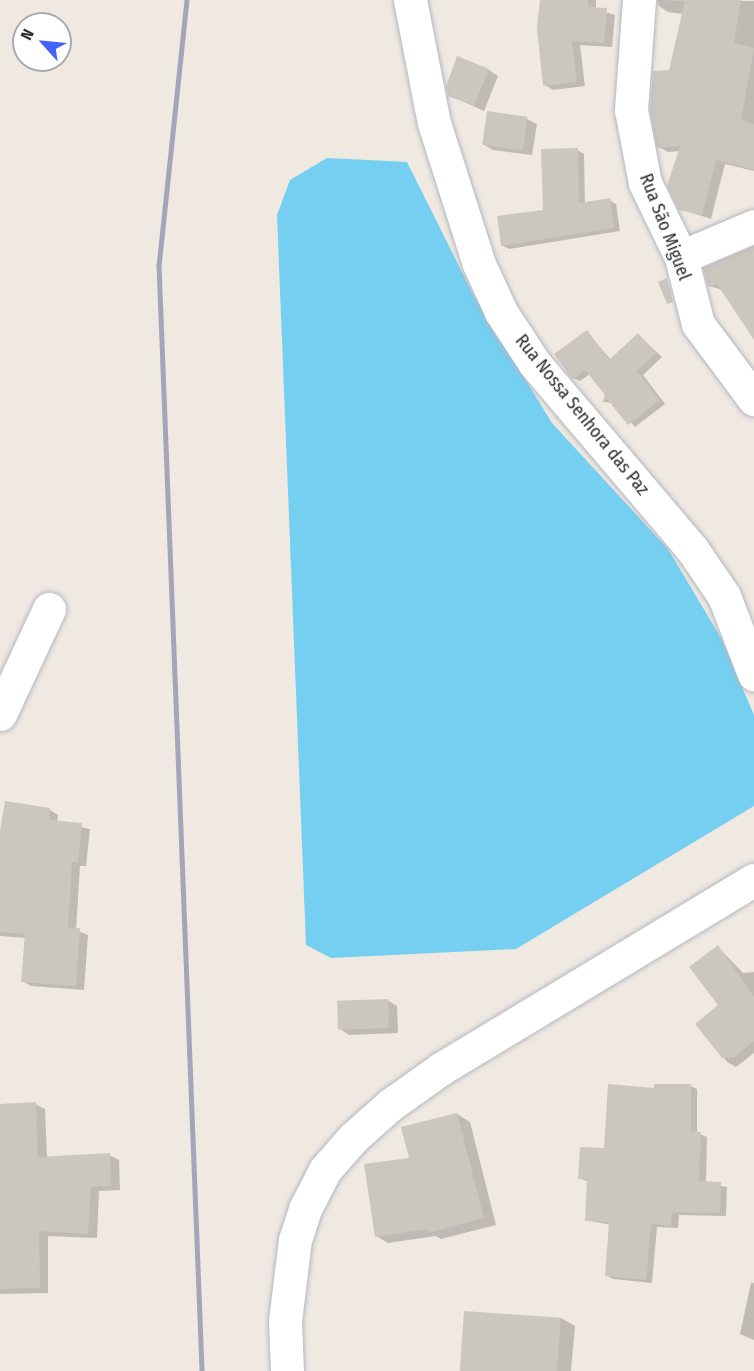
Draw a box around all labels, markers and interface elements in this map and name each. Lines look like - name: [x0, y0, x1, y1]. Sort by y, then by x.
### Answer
- north arrow: [12, 12, 72, 72]
- text: N: [17, 26, 38, 43]
- street label: Rua São Miguel: [635, 171, 695, 283]
- street label: Rua Nossa Senhora das Paz: [511, 330, 653, 500]

